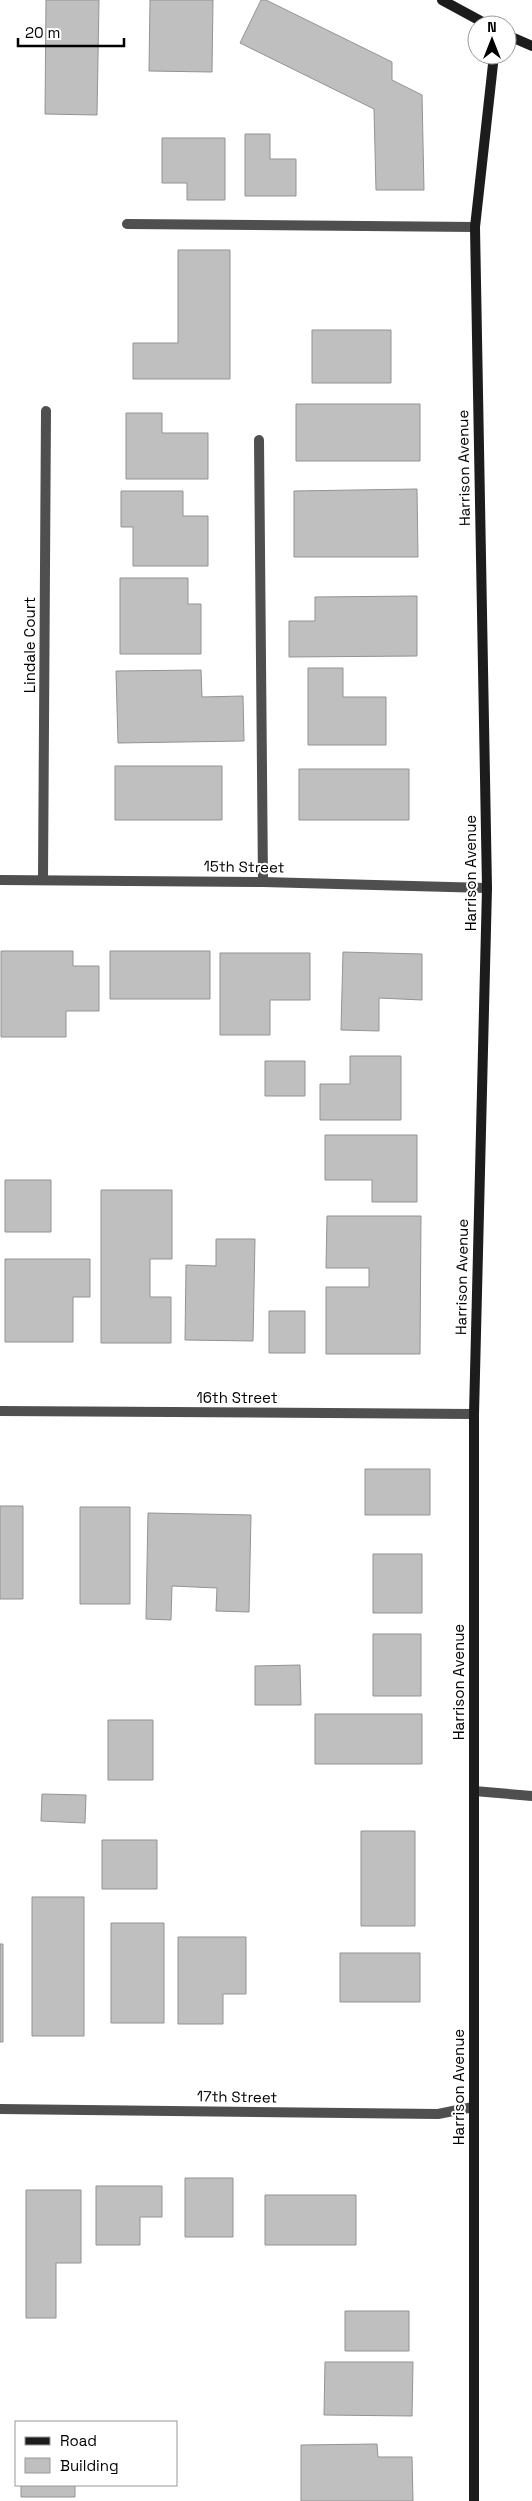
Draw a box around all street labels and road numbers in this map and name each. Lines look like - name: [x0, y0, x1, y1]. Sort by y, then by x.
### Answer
- street label: Harrison Avenue: [453, 410, 474, 526]
- street label: Lindale Court: [20, 597, 39, 693]
- street label: Harrison Avenue: [461, 815, 480, 931]
- street label: 15th Street: [203, 856, 285, 877]
- street label: Harrison Avenue: [451, 1218, 472, 1335]
- street label: 16th Street: [196, 1388, 278, 1407]
- street label: Harrison Avenue: [449, 1624, 468, 1740]
- street label: Harrison Avenue: [449, 2029, 468, 2145]
- street label: 17th Street: [197, 2086, 278, 2107]

